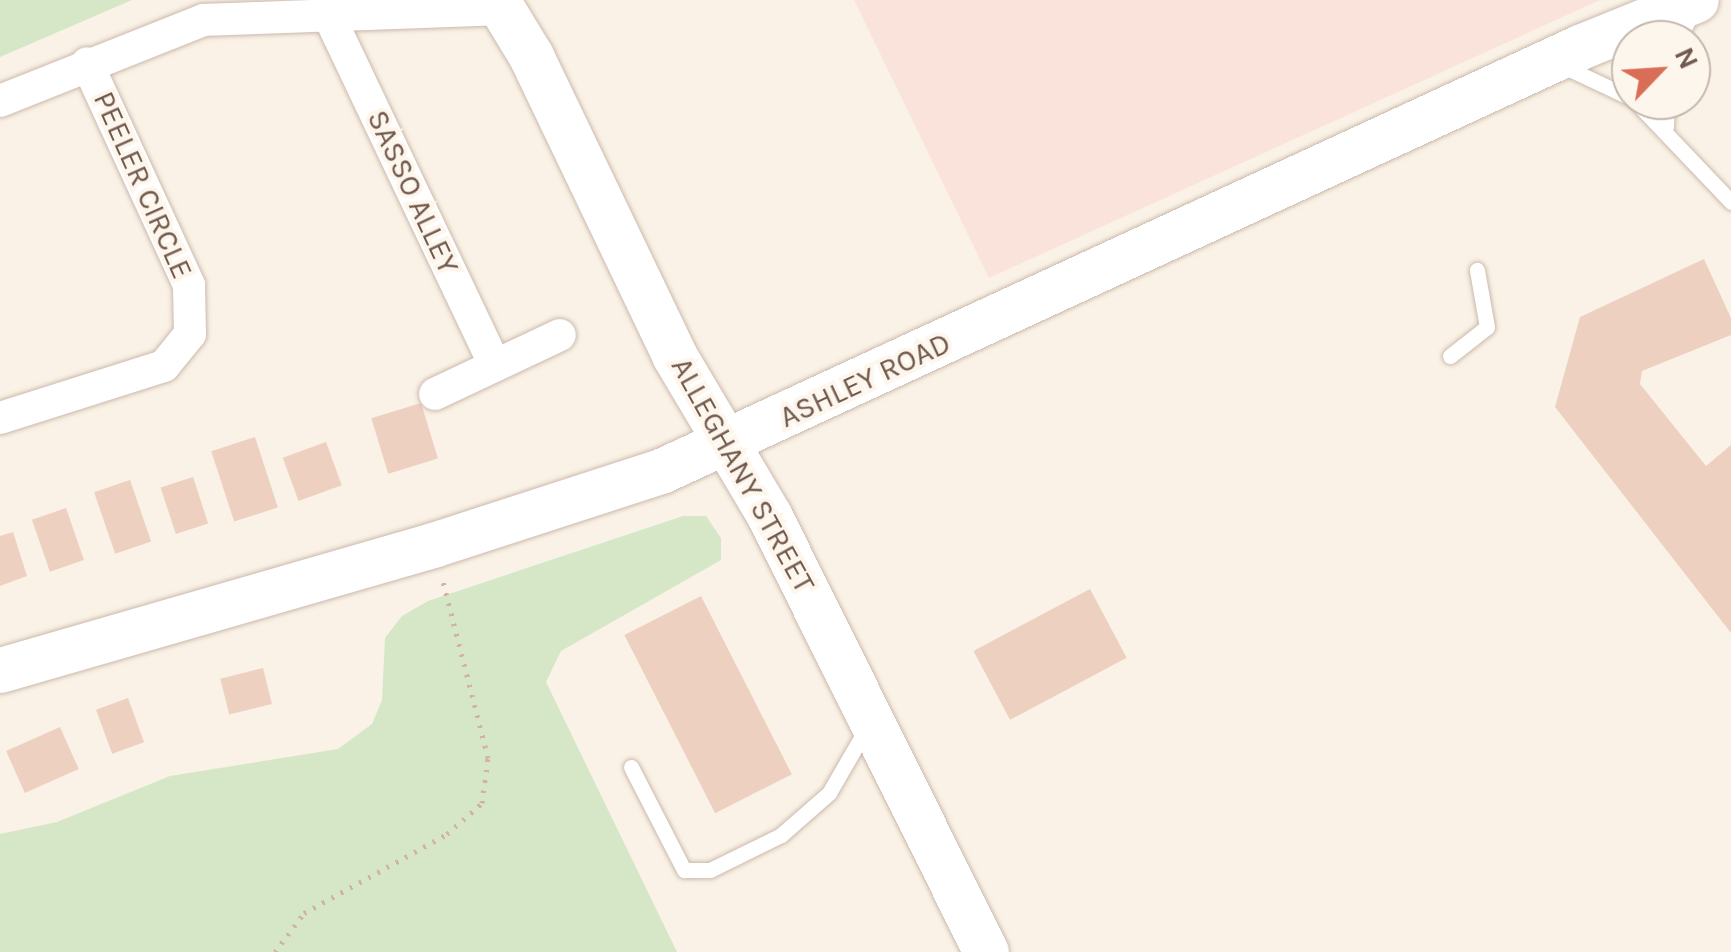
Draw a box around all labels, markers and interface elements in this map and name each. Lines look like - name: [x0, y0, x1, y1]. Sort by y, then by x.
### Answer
- north arrow: [1611, 20, 1711, 120]
- text: N: [1668, 42, 1706, 74]
- street label: PEELER CIRCLE: [86, 86, 200, 284]
- street label: SASSO ALLEY: [359, 104, 467, 280]
- street label: ASHLEY ROAD: [774, 325, 956, 435]
- street label: ALLEGHANY STREET: [663, 351, 823, 599]

